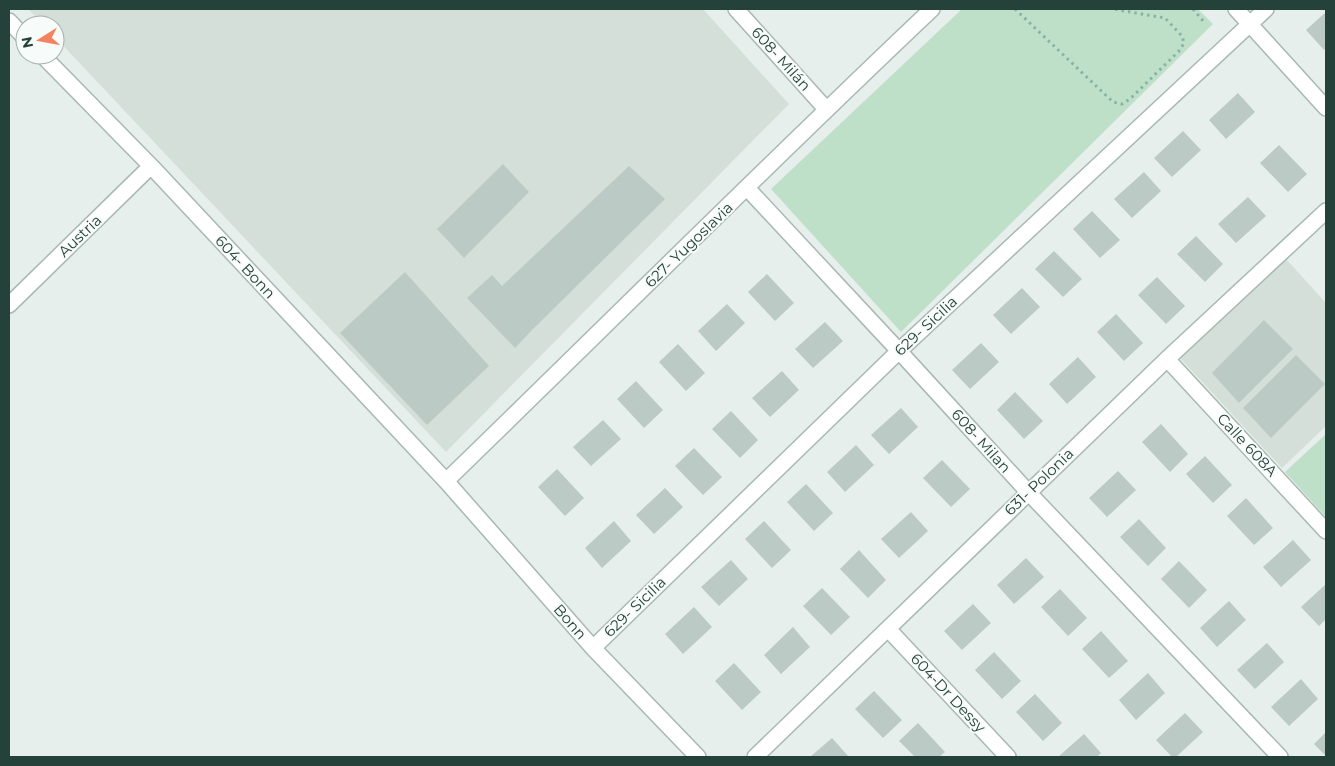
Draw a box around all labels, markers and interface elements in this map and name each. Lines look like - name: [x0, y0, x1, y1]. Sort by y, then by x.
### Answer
- north arrow: [15, 15, 65, 65]
- street label: 608- Milán: [748, 23, 815, 95]
- text: N: [17, 35, 37, 50]
- street label: 627- Yugoslavia: [641, 198, 737, 291]
- street label: Austria: [54, 210, 105, 261]
- street label: 604- Bonn: [211, 231, 280, 302]
- street label: 629- Sicilia: [890, 292, 961, 360]
- street label: 608- Milan: [948, 405, 1015, 477]
- street label: Calle 608A: [1213, 409, 1282, 480]
- street label: 631- Polonia: [1000, 444, 1077, 519]
- street label: 629- Sicilia: [600, 572, 670, 641]
- street label: Bonn: [550, 600, 591, 643]
- street label: 604-Dr Dessy: [907, 649, 990, 737]

